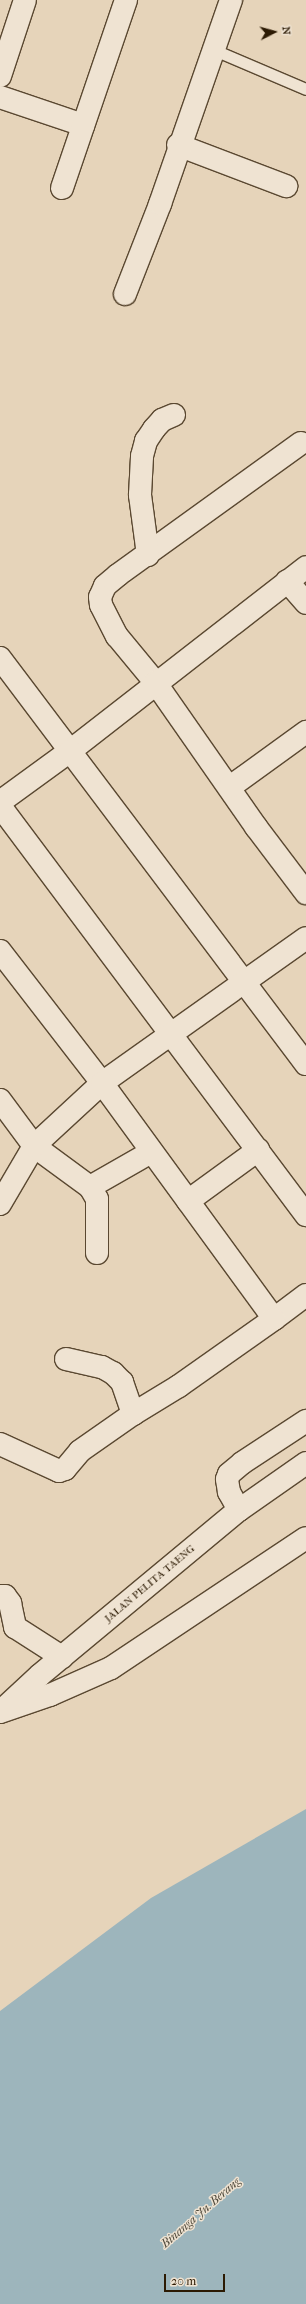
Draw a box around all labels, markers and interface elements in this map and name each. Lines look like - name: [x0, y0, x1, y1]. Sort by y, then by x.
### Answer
- north arrow: [254, 12, 294, 52]
- text: N: [280, 26, 293, 36]
- street label: JALAN PELITA TAENG: [102, 1542, 198, 1626]
- water label: Binanga Jn. Berang: [159, 2175, 243, 2251]
- scale bar: [166, 2266, 227, 2292]
- text: 20 m: [171, 2274, 196, 2288]

